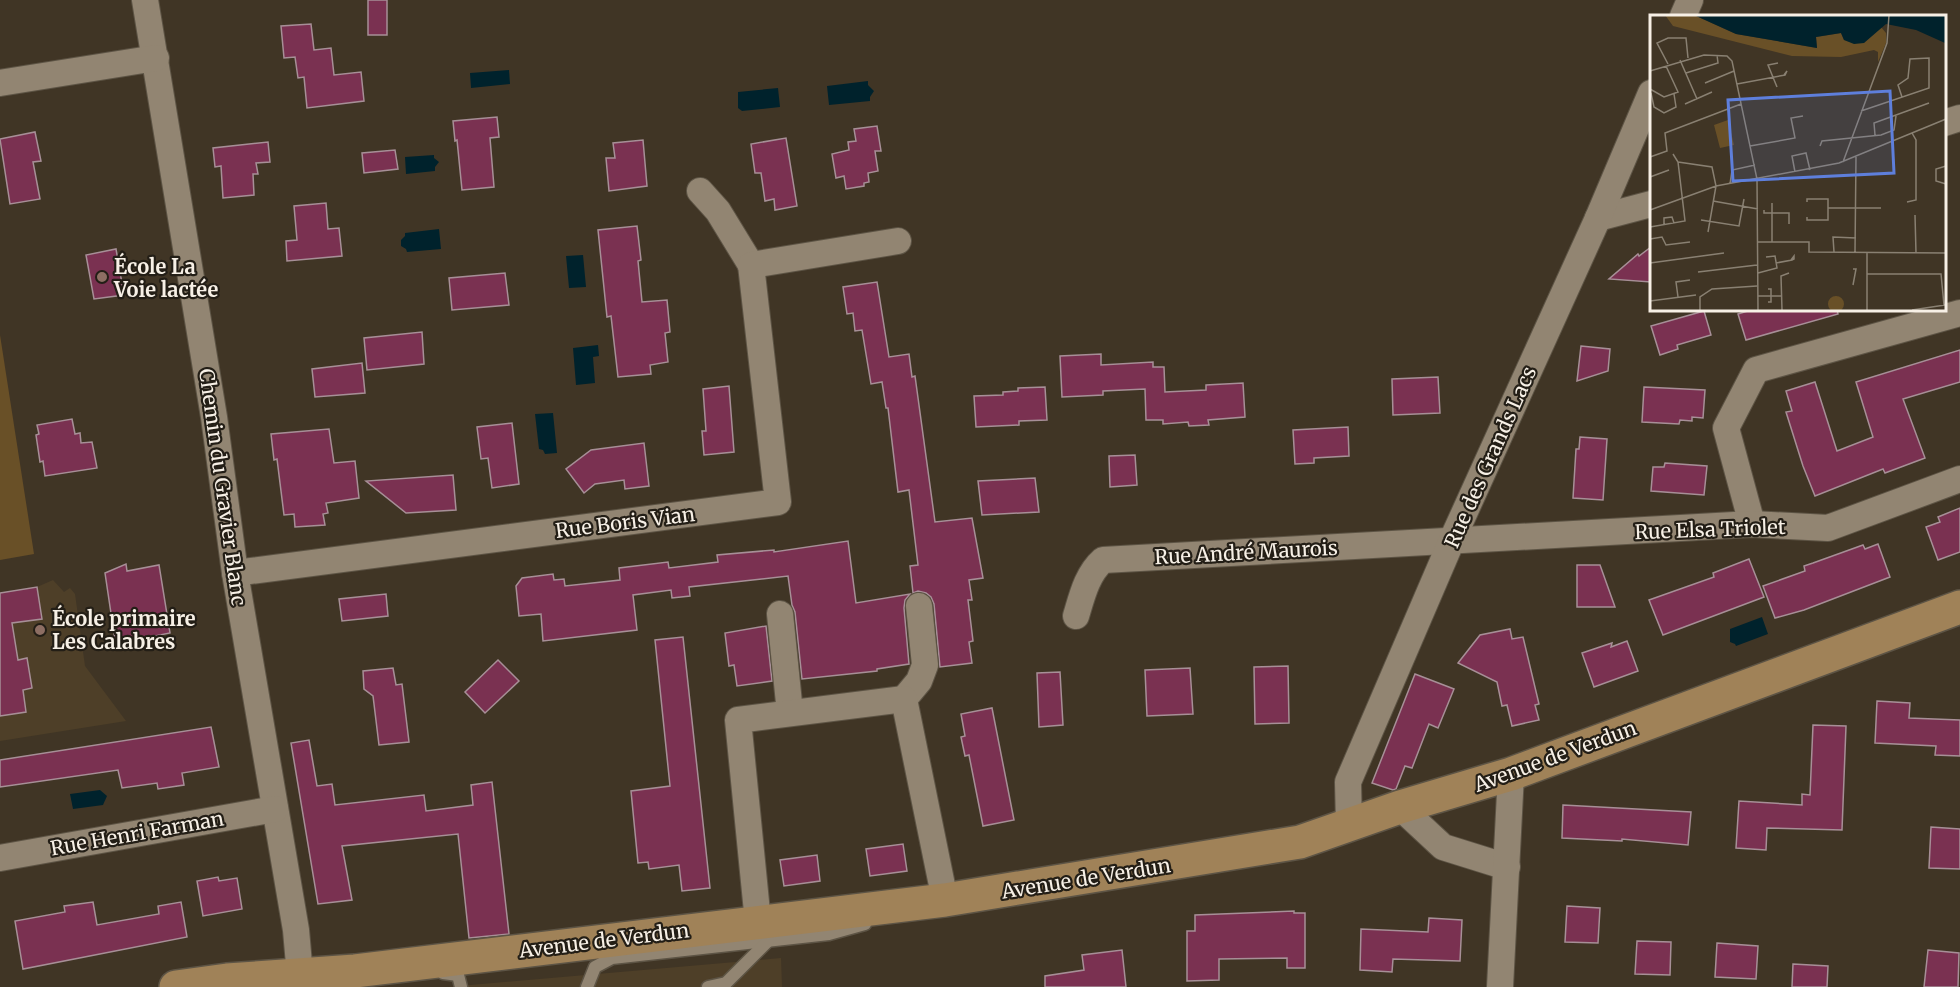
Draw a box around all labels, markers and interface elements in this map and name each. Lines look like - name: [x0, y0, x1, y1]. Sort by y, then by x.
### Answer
- inset map: [1650, 15, 1945, 310]
- place label: École La Voie lactée: [113, 252, 218, 302]
- marker: École La Voie lactée: [95, 270, 109, 284]
- street label: Rue des Grands Lacs: [1439, 362, 1541, 552]
- street label: Chemin du Gravier Blanc: [194, 367, 252, 607]
- street label: Rue Boris Vian: [554, 501, 696, 543]
- street label: Rue Elsa Triolet: [1634, 514, 1786, 544]
- street label: Rue André Maurois: [1154, 535, 1338, 569]
- place label: École primaire Les Calabres: [52, 604, 196, 654]
- marker: École primaire Les Calabres: [33, 623, 47, 637]
- street label: Avenue de Verdun: [1469, 715, 1640, 797]
- street label: Rue Henri Farman: [48, 805, 226, 861]
- street label: Avenue de Verdun: [999, 852, 1172, 904]
- street label: Avenue de Verdun: [517, 917, 690, 963]

